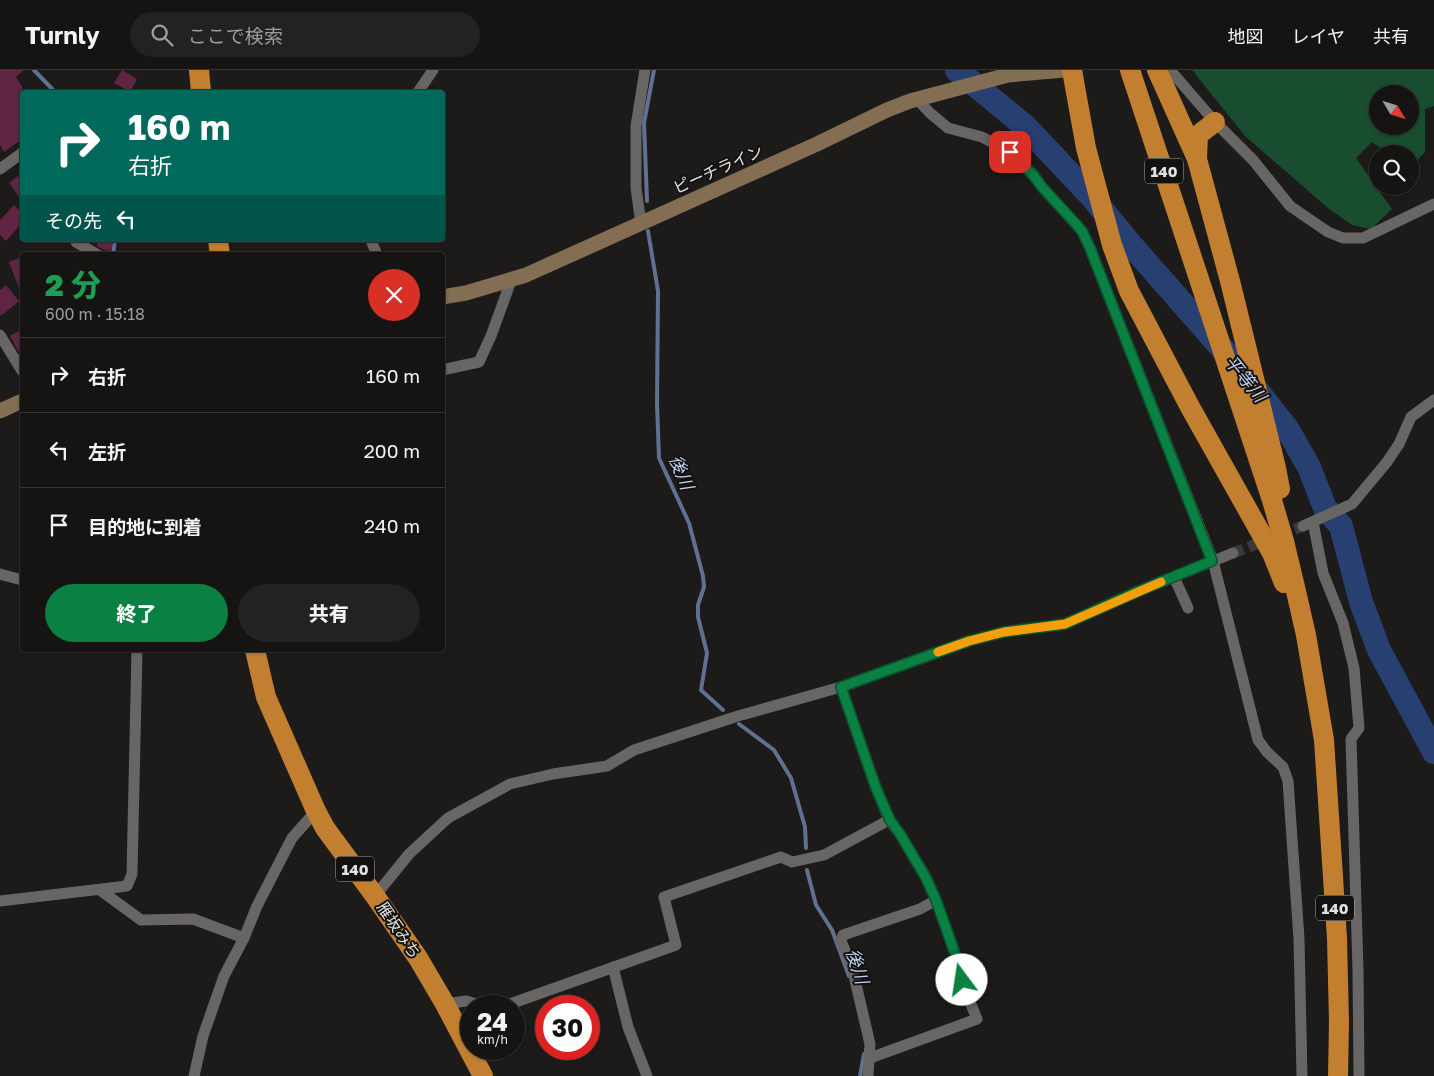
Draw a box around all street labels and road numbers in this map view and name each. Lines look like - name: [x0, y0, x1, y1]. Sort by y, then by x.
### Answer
- street label: ピーチライン: [670, 140, 766, 198]
- road number: 140: [1145, 158, 1183, 184]
- road number: 140: [336, 856, 374, 882]
- road number: 140: [1316, 896, 1354, 920]
- street label: 雁坂みち: [373, 898, 425, 962]

